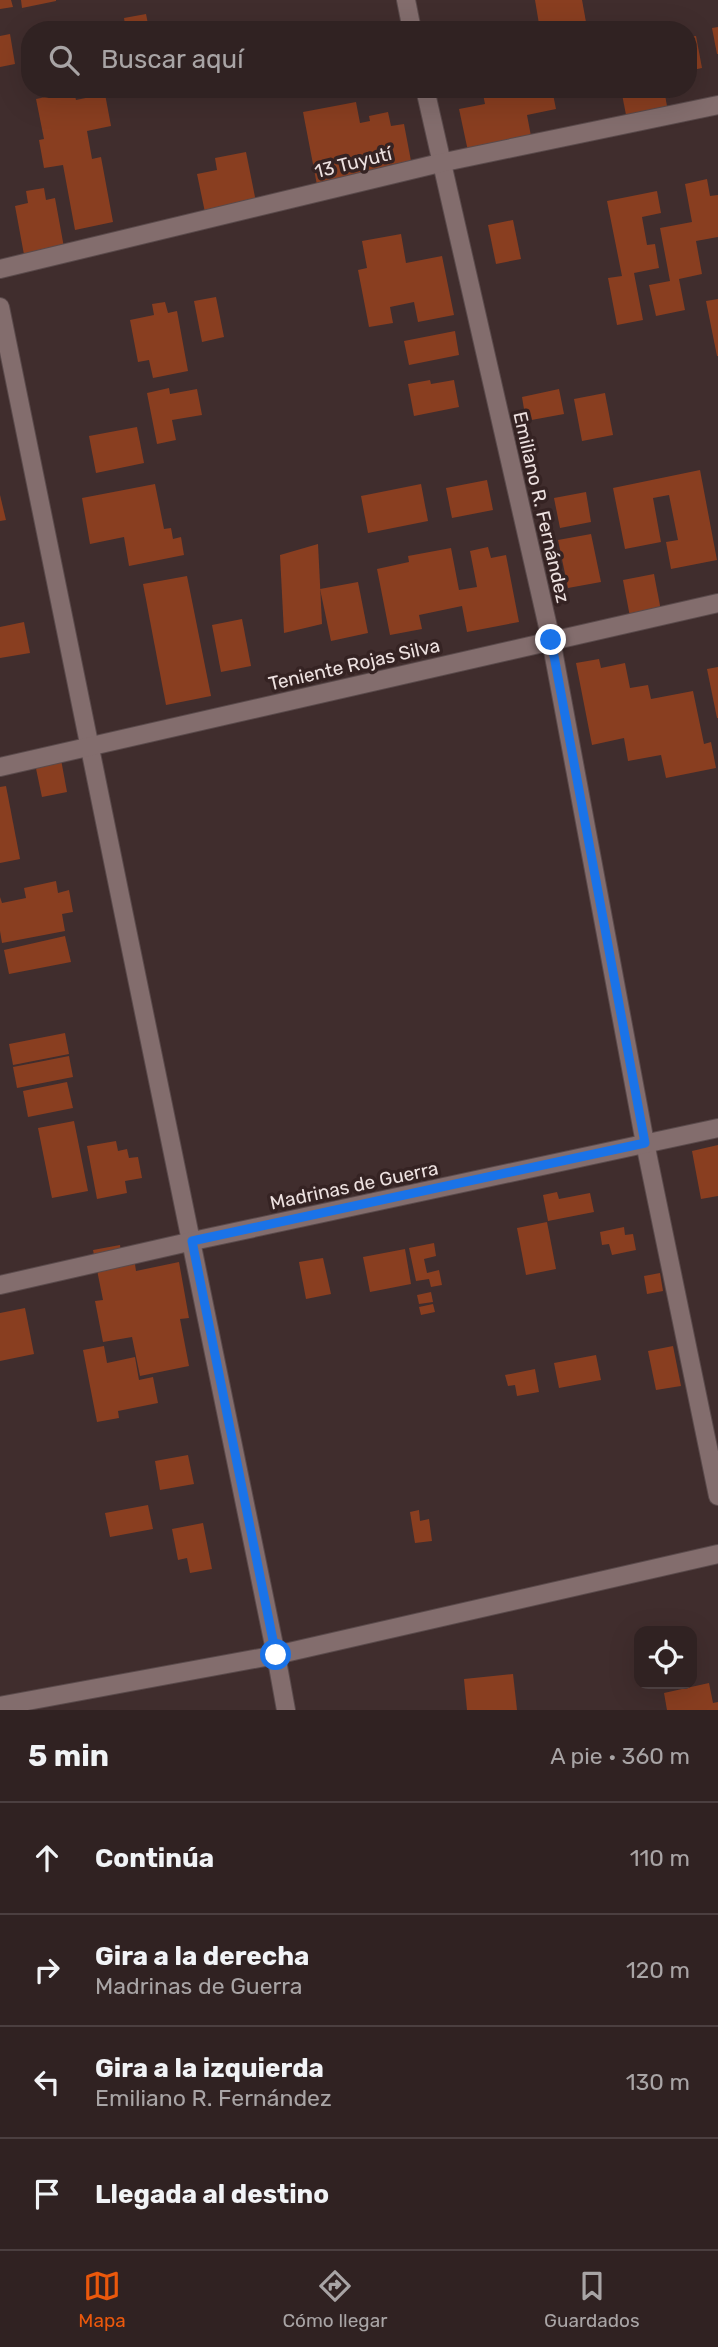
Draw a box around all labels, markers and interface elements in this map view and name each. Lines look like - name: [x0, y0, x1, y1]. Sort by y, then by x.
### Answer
- search box: [21, 21, 697, 98]
- icon: search: [45, 41, 83, 79]
- text: Buscar aquí: [101, 44, 243, 75]
- street label: 13 Tuyutí: [312, 141, 395, 183]
- street label: Emiliano R. Fernández: [508, 409, 575, 605]
- route end: [535, 624, 566, 655]
- street label: Teniente Rojas Silva: [266, 634, 442, 695]
- street label: Madrinas de Guerra: [268, 1156, 440, 1215]
- map controls: [634, 1626, 697, 1689]
- button: locate: [634, 1626, 697, 1689]
- route start: [260, 1639, 291, 1670]
- text: 5 min: [28, 1738, 109, 1774]
- text: A pie · 360 m: [550, 1742, 690, 1770]
- icon: ahead: [28, 1839, 66, 1877]
- text: Continúa: [95, 1843, 214, 1874]
- text: 110 m: [630, 1844, 690, 1872]
- text: Gira a la derecha: [95, 1941, 309, 1972]
- icon: right: [28, 1951, 66, 1989]
- text: 120 m: [626, 1956, 690, 1984]
- text: Madrinas de Guerra: [95, 1972, 303, 2000]
- text: Gira a la izquierda: [95, 2053, 324, 2084]
- icon: left: [28, 2063, 66, 2101]
- text: 130 m: [626, 2068, 690, 2096]
- text: Emiliano R. Fernández: [95, 2084, 332, 2112]
- icon: arrive: [28, 2175, 66, 2213]
- text: Llegada al destino: [95, 2179, 329, 2210]
- tab: Mapa: [78, 2267, 126, 2332]
- tab: Cómo llegar: [282, 2267, 387, 2332]
- tab: Guardados: [544, 2267, 640, 2332]

